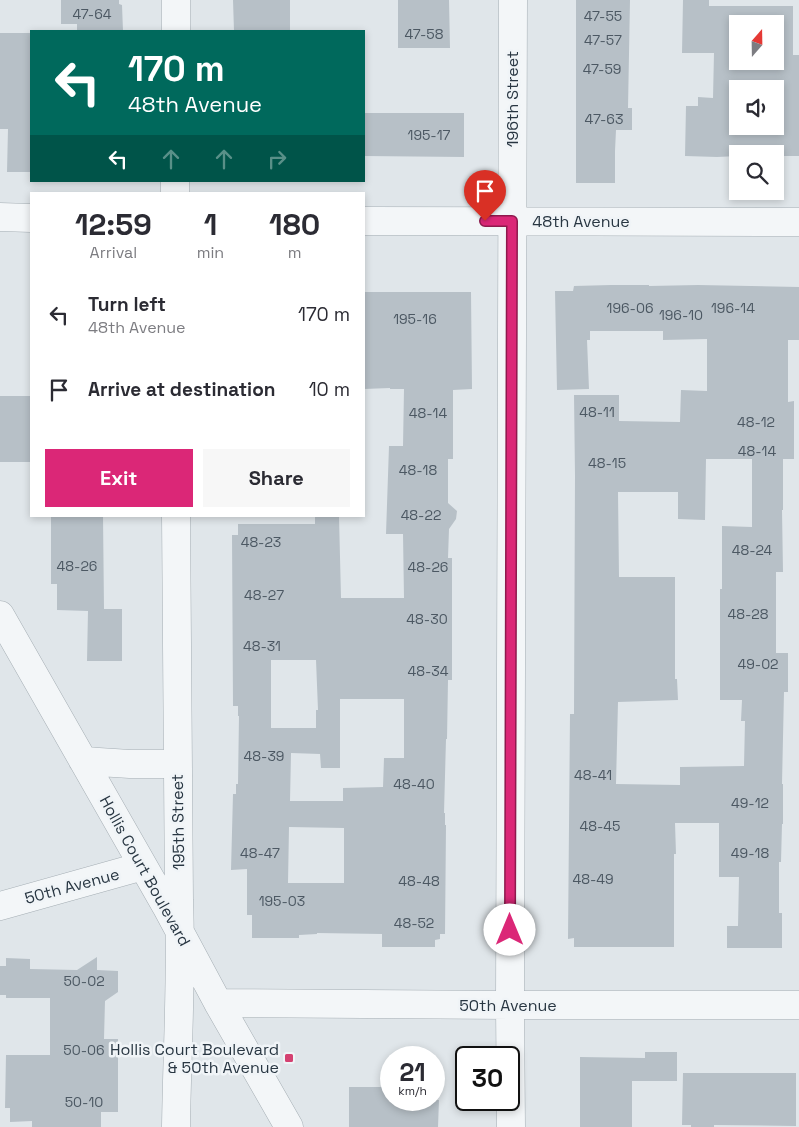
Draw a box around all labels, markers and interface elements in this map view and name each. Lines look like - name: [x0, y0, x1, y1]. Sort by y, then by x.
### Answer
- house number: 47-64: [72, 5, 112, 23]
- house number: 47-55: [584, 7, 622, 25]
- north arrow: [729, 15, 784, 70]
- map controls: [729, 15, 784, 200]
- house number: 47-58: [405, 25, 444, 43]
- house number: 47-57: [584, 31, 622, 49]
- text: 170 m: [128, 47, 225, 91]
- icon: left: [45, 50, 110, 115]
- street label: 196th Street: [502, 51, 523, 147]
- house number: 47-59: [583, 60, 621, 78]
- button: sound: [729, 80, 784, 135]
- text: 48th Avenue: [128, 90, 262, 118]
- house number: 47-63: [585, 110, 623, 128]
- house number: 195-17: [408, 126, 451, 144]
- icon: left: [104, 145, 132, 173]
- icon: ahead: [157, 145, 185, 173]
- icon: ahead: [210, 145, 238, 173]
- icon: right: [263, 145, 291, 173]
- button: search: [729, 145, 784, 200]
- pin: [464, 170, 506, 221]
- icon: arrive: [471, 177, 499, 205]
- text: 12:59: [75, 205, 152, 244]
- text: 1: [204, 205, 217, 244]
- text: 180: [269, 205, 320, 244]
- street label: 48th Avenue: [532, 211, 630, 232]
- text: Arrival: [90, 242, 137, 263]
- text: min: [197, 242, 224, 263]
- text: m: [288, 242, 301, 263]
- text: Turn left: [88, 292, 166, 317]
- house number: 196-06: [607, 299, 653, 317]
- house number: 196-14: [711, 299, 755, 317]
- icon: left: [45, 301, 73, 329]
- text: 170 m: [298, 302, 350, 327]
- house number: 196-10: [659, 306, 703, 324]
- house number: 195-16: [393, 310, 437, 328]
- text: 48th Avenue: [88, 317, 186, 338]
- icon: arrive: [45, 376, 73, 404]
- text: Arrive at destination: [88, 377, 276, 402]
- text: 10 m: [309, 377, 350, 402]
- house number: 48-11: [579, 403, 615, 421]
- house number: 48-14: [409, 404, 447, 422]
- house number: 48-12: [737, 413, 775, 431]
- house number: 48-14: [738, 442, 776, 460]
- button: Exit: [45, 449, 193, 507]
- button: Share: [203, 449, 350, 507]
- house number: 48-15: [588, 454, 626, 472]
- house number: 48-18: [399, 461, 437, 479]
- house number: 48-22: [401, 506, 441, 524]
- house number: 48-23: [241, 533, 281, 551]
- house number: 48-24: [732, 541, 773, 559]
- house number: 48-26: [57, 557, 97, 575]
- house number: 48-26: [408, 558, 448, 576]
- house number: 48-27: [244, 586, 284, 604]
- house number: 48-28: [727, 605, 769, 623]
- house number: 48-30: [406, 610, 448, 628]
- house number: 48-31: [243, 637, 281, 655]
- house number: 49-02: [737, 655, 779, 673]
- house number: 48-34: [407, 662, 449, 680]
- house number: 48-39: [244, 747, 284, 765]
- house number: 48-41: [574, 766, 612, 784]
- street label: 195th Street: [167, 774, 189, 870]
- house number: 48-40: [393, 775, 435, 793]
- street label: Hollis Court Boulevard: [95, 792, 195, 950]
- house number: 49-12: [731, 794, 769, 812]
- house number: 48-45: [580, 817, 620, 835]
- house number: 48-47: [240, 844, 280, 862]
- house number: 49-18: [731, 844, 769, 862]
- street label: 50th Avenue: [22, 863, 122, 909]
- house number: 48-49: [572, 870, 614, 888]
- house number: 48-48: [398, 872, 440, 890]
- house number: 195-03: [259, 892, 305, 910]
- position arrow: [483, 903, 535, 955]
- house number: 48-52: [394, 914, 434, 932]
- house number: 50-02: [63, 972, 105, 990]
- street label: 50th Avenue: [459, 995, 557, 1016]
- place label: Hollis Court Boulevard & 50th Avenue: [110, 1039, 279, 1078]
- house number: 50-06: [63, 1041, 105, 1059]
- speed limit sign: 30: [455, 1046, 520, 1111]
- marker: Hollis Court Boulevard & 50th Avenue: [283, 1052, 295, 1064]
- text: 21: [399, 1056, 426, 1088]
- text: km/h: [398, 1083, 427, 1099]
- house number: 50-10: [65, 1093, 103, 1111]

